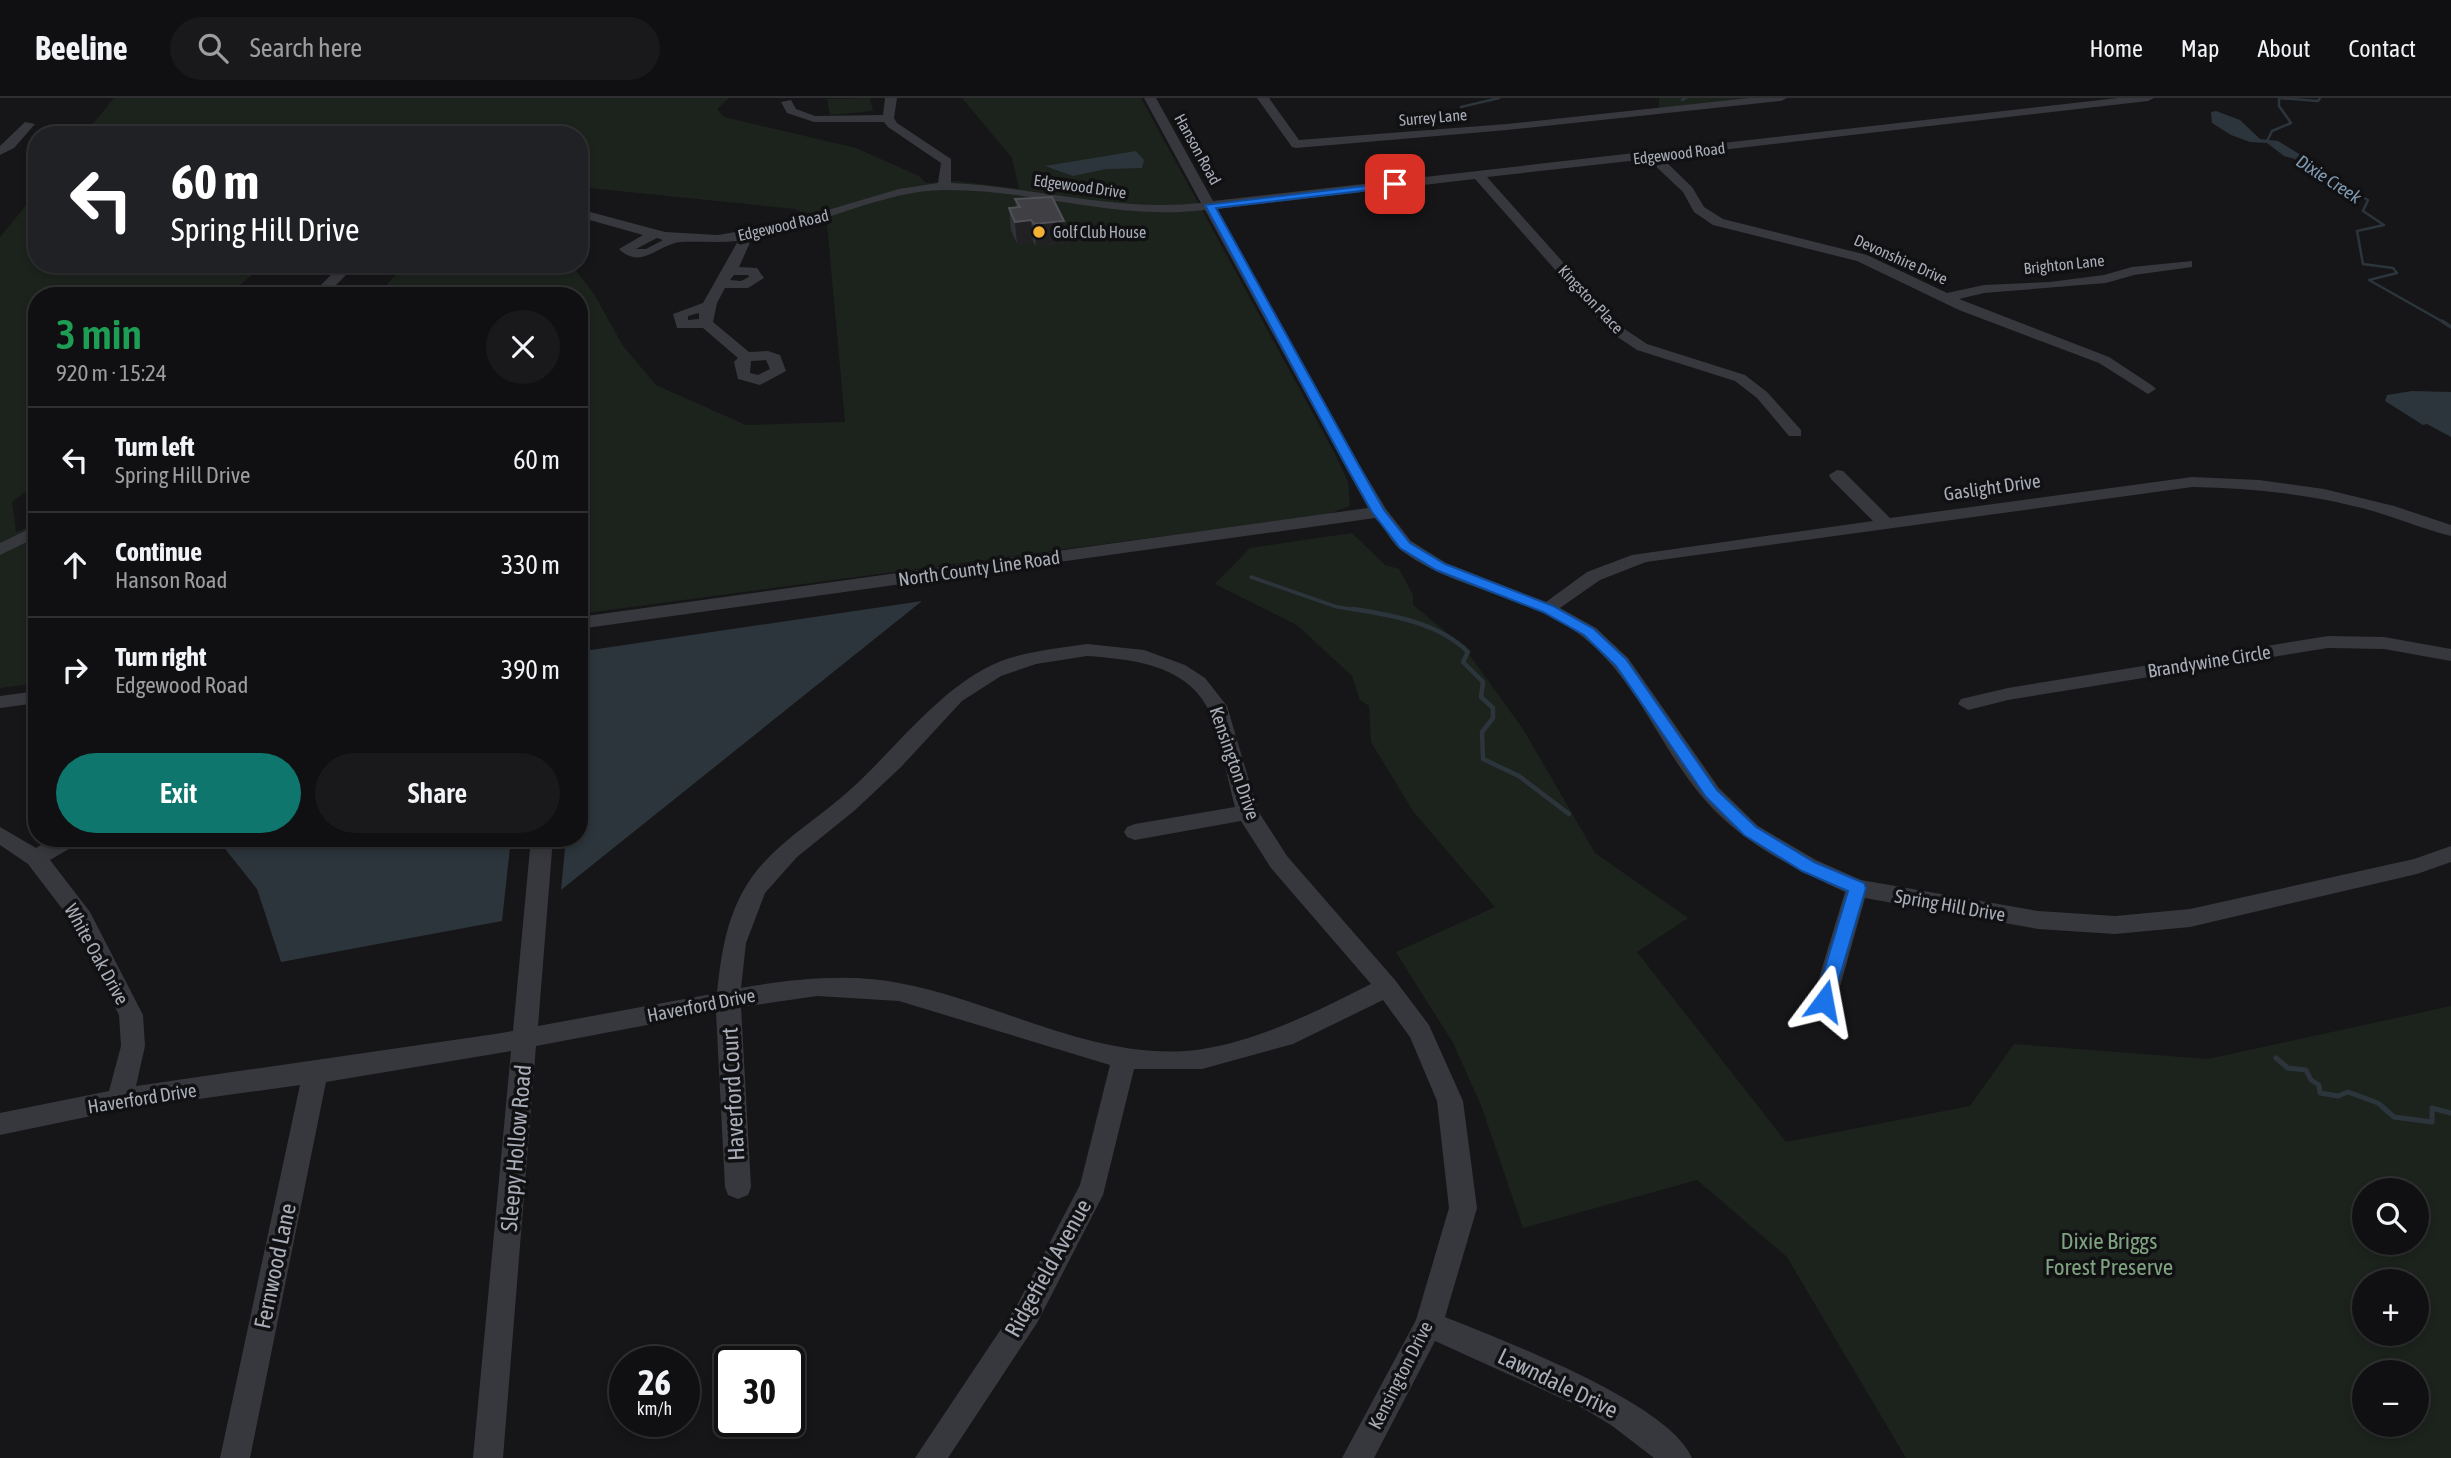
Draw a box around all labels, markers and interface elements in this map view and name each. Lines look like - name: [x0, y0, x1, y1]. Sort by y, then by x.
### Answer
- search box: [170, 17, 660, 80]
- text: Beeline: [35, 29, 128, 67]
- icon: search: [194, 29, 232, 67]
- text: Search here: [250, 33, 362, 63]
- text: Home: [2089, 35, 2143, 62]
- text: Map: [2181, 35, 2219, 62]
- text: About: [2257, 35, 2310, 62]
- text: Contact: [2348, 35, 2416, 62]
- street label: Surrey Lane: [1398, 105, 1468, 130]
- street label: Hanson Road: [1171, 110, 1225, 188]
- street label: Edgewood Road: [1632, 138, 1726, 169]
- water label: Dixie Creek: [2293, 150, 2366, 208]
- text: 60 m: [171, 153, 259, 209]
- icon: left: [56, 154, 147, 245]
- pin: [1365, 154, 1425, 214]
- icon: arrive: [1376, 165, 1414, 203]
- street label: Edgewood Drive: [1032, 171, 1127, 202]
- street label: Edgewood Road: [736, 206, 830, 245]
- text: Spring Hill Drive: [171, 211, 359, 248]
- place label: Golf Club House: [1053, 223, 1146, 241]
- marker: Golf Club House: [1031, 224, 1047, 240]
- street label: Devonshire Drive: [1852, 230, 1950, 288]
- street label: Brighton Lane: [2023, 251, 2105, 278]
- street label: Kingston Place: [1554, 261, 1627, 337]
- text: 3 min: [56, 310, 142, 358]
- button: close: [486, 310, 560, 384]
- text: 920 m · 15:24: [56, 360, 167, 386]
- text: Turn left: [115, 432, 195, 462]
- icon: left: [56, 441, 94, 479]
- text: 60 m: [513, 445, 560, 475]
- text: Spring Hill Drive: [115, 462, 250, 488]
- street label: Gaslight Drive: [1942, 469, 2042, 505]
- text: Continue: [115, 537, 202, 567]
- icon: ahead: [56, 546, 94, 584]
- street label: North County Line Road: [897, 546, 1061, 590]
- text: 330 m: [501, 550, 560, 580]
- text: Hanson Road: [115, 567, 227, 593]
- street label: Brandywine Circle: [2146, 640, 2272, 682]
- text: Turn right: [115, 642, 206, 672]
- icon: right: [56, 651, 94, 689]
- text: 390 m: [501, 655, 560, 685]
- text: Edgewood Road: [115, 672, 248, 698]
- street label: Kensington Drive: [1205, 704, 1265, 822]
- button: Exit: [56, 753, 301, 833]
- button: Share: [315, 753, 560, 833]
- street label: Spring Hill Drive: [1893, 884, 2007, 926]
- street label: White Oak Drive: [60, 900, 134, 1008]
- position arrow: [1787, 964, 1861, 1038]
- street label: Haverford Drive: [645, 984, 757, 1026]
- street label: Haverford Court: [717, 1027, 749, 1161]
- street label: Sleepy Hollow Road: [496, 1064, 536, 1232]
- street label: Haverford Drive: [86, 1079, 198, 1117]
- map controls: [2352, 1178, 2429, 1437]
- button: search: [2352, 1178, 2429, 1255]
- street label: Ridgefield Avenue: [999, 1195, 1097, 1341]
- street label: Fernwood Lane: [249, 1201, 301, 1331]
- park label: Dixie Briggs Forest Preserve: [2045, 1228, 2173, 1280]
- button: +: [2352, 1269, 2429, 1346]
- street label: Kensington Drive: [1363, 1317, 1437, 1433]
- street label: Lawndale Drive: [1494, 1343, 1622, 1423]
- speed limit sign: 30: [714, 1346, 805, 1437]
- button: −: [2352, 1360, 2429, 1437]
- text: 26: [638, 1362, 671, 1402]
- text: km/h: [637, 1398, 672, 1419]

